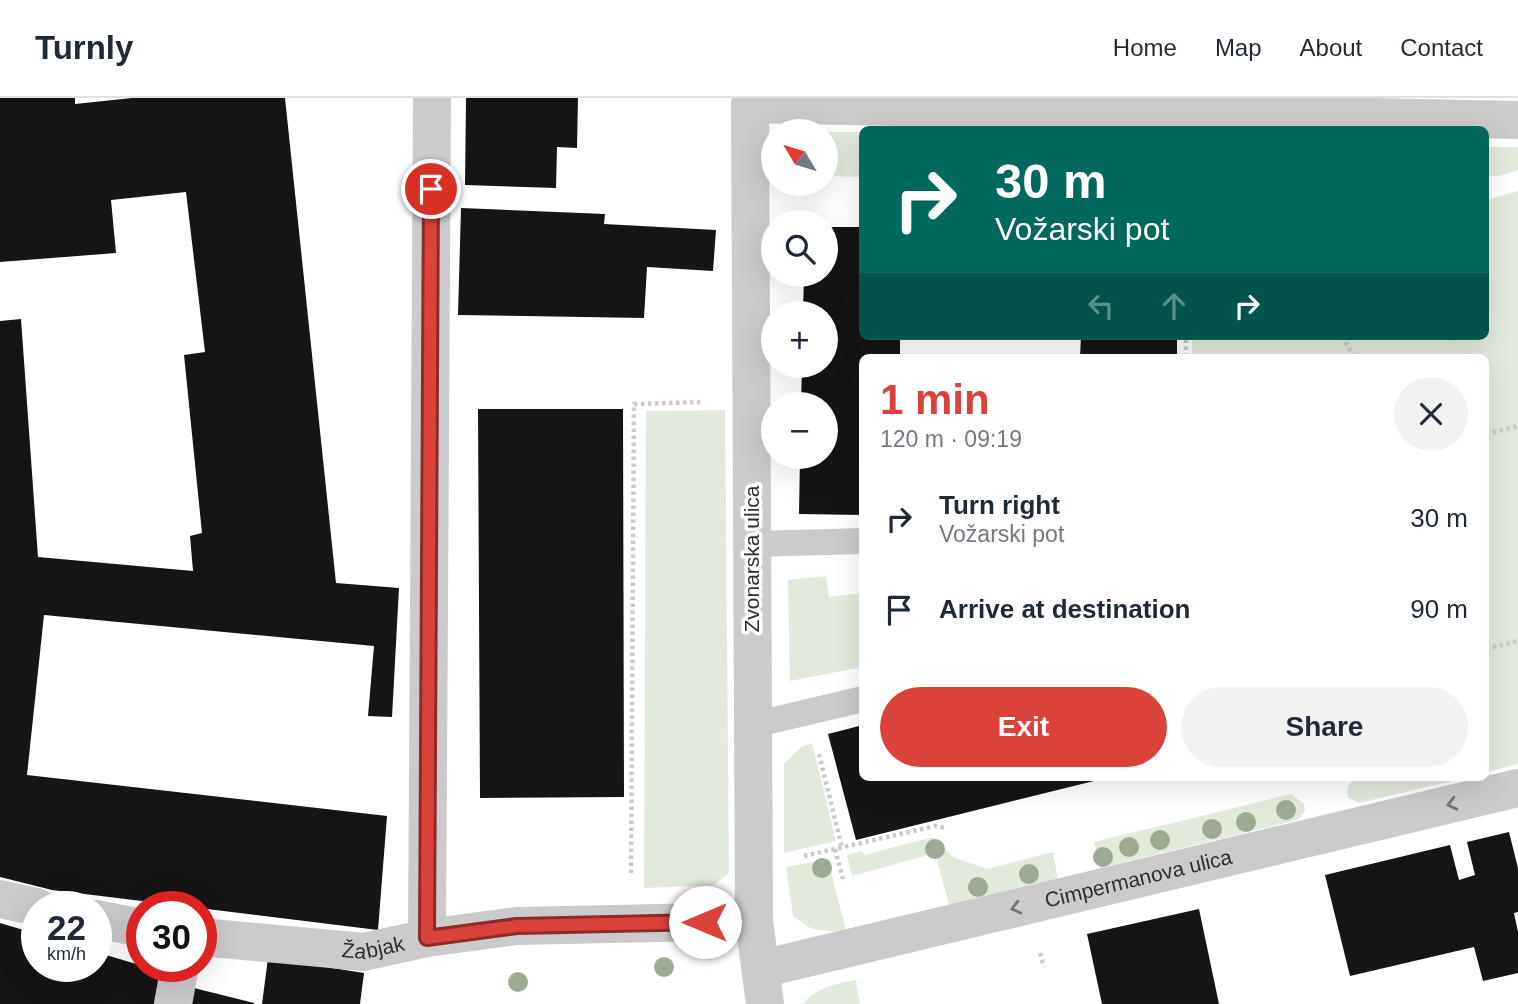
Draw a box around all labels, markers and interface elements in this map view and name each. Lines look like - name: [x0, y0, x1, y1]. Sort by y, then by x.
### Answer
- text: Turnly: [35, 29, 133, 66]
- text: Home: [1113, 34, 1177, 61]
- text: Map: [1215, 34, 1262, 61]
- text: About: [1300, 34, 1362, 61]
- text: Contact: [1400, 34, 1483, 61]
- north arrow: [761, 119, 838, 196]
- map controls: [761, 119, 838, 469]
- icon: right: [880, 154, 971, 245]
- text: 30 m: [995, 154, 1107, 208]
- pin: [401, 159, 461, 219]
- icon: arrive: [412, 170, 450, 208]
- button: search: [761, 210, 838, 287]
- text: Vožarski pot: [995, 211, 1169, 247]
- icon: left: [1082, 287, 1120, 325]
- icon: ahead: [1155, 287, 1193, 325]
- icon: right: [1228, 287, 1266, 325]
- button: +: [761, 301, 838, 378]
- text: 1 min: [880, 376, 990, 423]
- button: close: [1394, 377, 1468, 451]
- button: −: [761, 392, 838, 469]
- text: 120 m · 09:19: [880, 426, 1022, 452]
- street label: Zvonarska ulica: [740, 485, 763, 633]
- text: Turn right: [939, 490, 1060, 520]
- icon: right: [880, 500, 918, 538]
- text: 30 m: [1410, 503, 1468, 533]
- text: Vožarski pot: [939, 521, 1064, 547]
- icon: arrive: [880, 591, 918, 629]
- text: Arrive at destination: [939, 594, 1190, 624]
- text: 90 m: [1410, 594, 1468, 624]
- button: Exit: [880, 687, 1167, 767]
- button: Share: [1181, 687, 1468, 767]
- one-way arrow: [1446, 796, 1458, 810]
- street label: Cimpermanova ulica: [1042, 845, 1234, 912]
- position arrow: [668, 885, 742, 959]
- speed limit sign: 30: [126, 891, 217, 982]
- one-way arrow: [1010, 900, 1022, 914]
- text: 22: [47, 908, 86, 947]
- street label: Žabjak: [341, 931, 407, 963]
- text: km/h: [47, 944, 86, 964]

